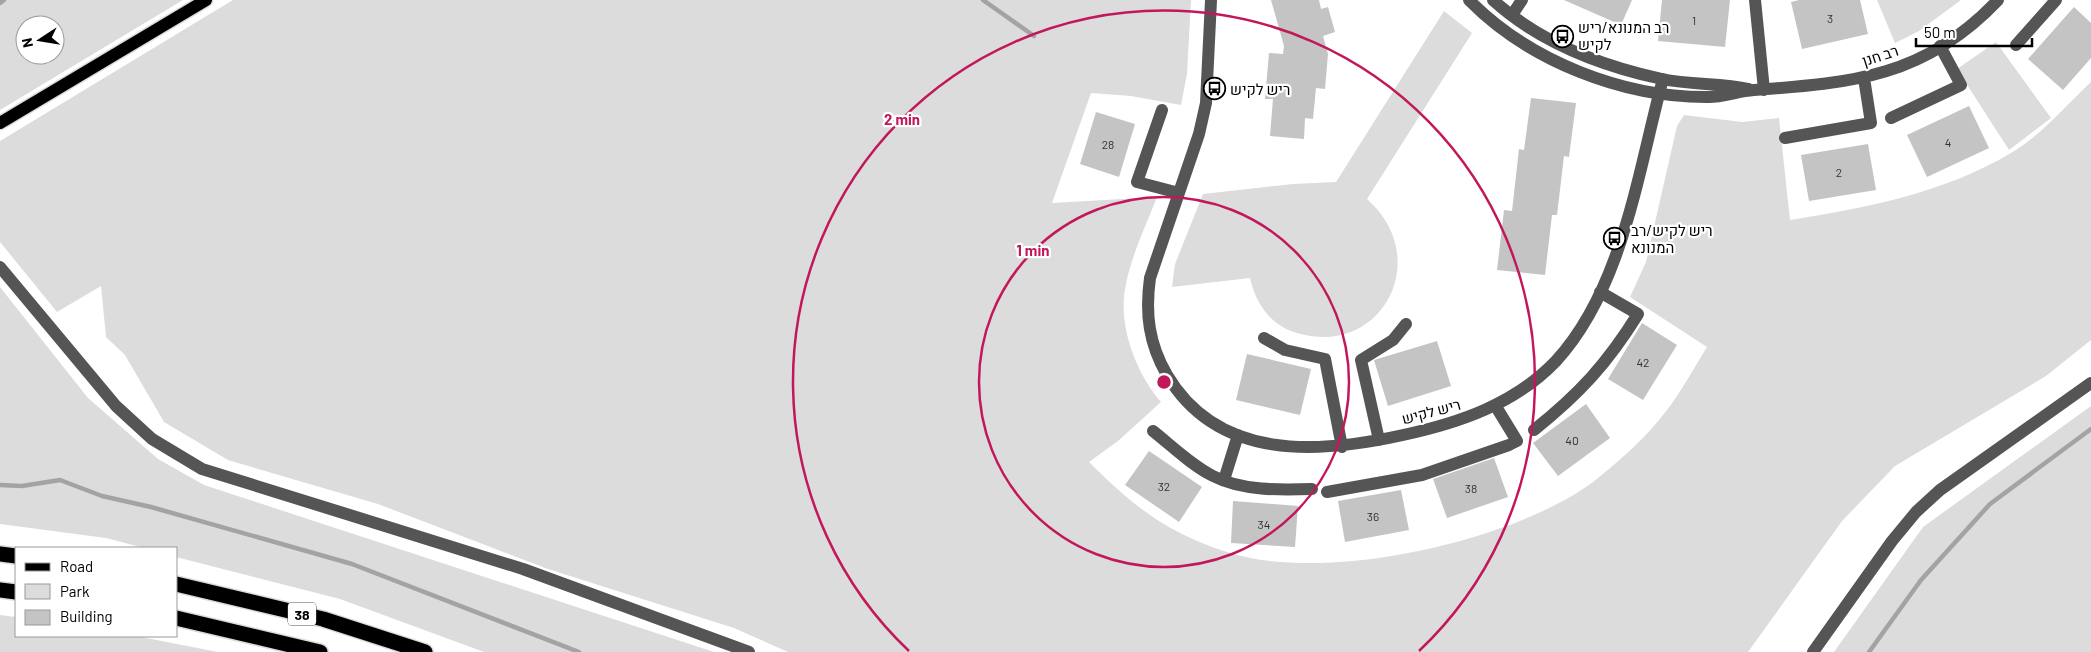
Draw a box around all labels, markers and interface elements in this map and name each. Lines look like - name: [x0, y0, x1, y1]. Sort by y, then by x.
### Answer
- house number: 3: [1827, 11, 1833, 25]
- house number: 1: [1692, 13, 1696, 27]
- north arrow: [15, 15, 65, 65]
- scale bar: [1916, 15, 2032, 47]
- place label: רב המנונא/ריש לקיש: [1578, 18, 1669, 53]
- text: 50 m: [1924, 23, 1956, 41]
- bus stop icon: רב המנונא/ריש לקיש: [1550, 24, 1574, 48]
- text: N: [18, 36, 36, 49]
- street label: רב חנן: [1860, 41, 1900, 69]
- bus stop icon: ריש לקיש: [1202, 77, 1226, 101]
- place label: ריש לקיש: [1230, 80, 1290, 98]
- text: 2 min: [884, 110, 920, 128]
- house number: 4: [1945, 135, 1951, 149]
- house number: 28: [1102, 137, 1114, 151]
- house number: 2: [1836, 165, 1842, 179]
- place label: ריש לקיש/רב המנונא: [1631, 221, 1713, 256]
- bus stop icon: ריש לקיש/רב המנונא: [1603, 227, 1627, 251]
- text: 1 min: [1017, 241, 1049, 259]
- house number: 42: [1636, 355, 1650, 369]
- centre of rings: [1155, 373, 1173, 391]
- street label: ריש לקיש: [1400, 395, 1462, 427]
- house number: 40: [1565, 433, 1579, 447]
- house number: 32: [1158, 479, 1170, 493]
- house number: 38: [1465, 481, 1477, 495]
- house number: 36: [1367, 509, 1379, 523]
- house number: 34: [1258, 517, 1270, 531]
- legend: [15, 547, 178, 637]
- text: Road: [60, 557, 93, 575]
- text: Park: [60, 582, 90, 600]
- road number: 38: [288, 602, 316, 626]
- text: Building: [60, 607, 113, 625]

